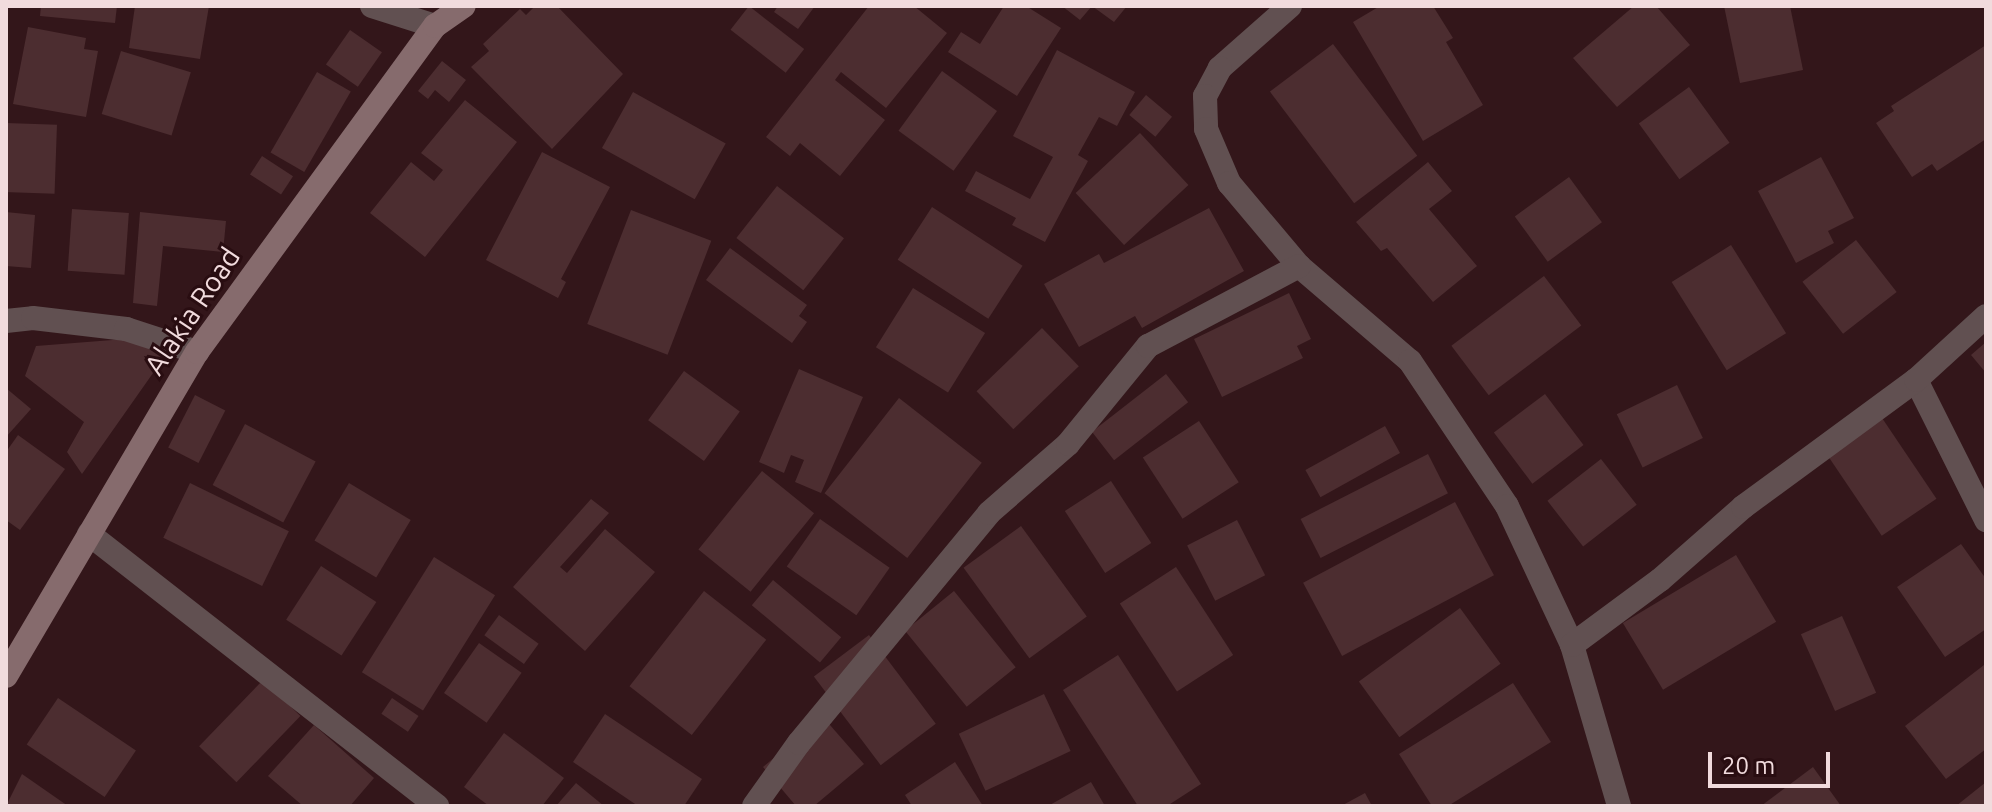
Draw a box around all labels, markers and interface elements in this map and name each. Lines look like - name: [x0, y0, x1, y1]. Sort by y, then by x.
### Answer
- street label: Alakia Road: [137, 241, 247, 381]
- scale bar: [1712, 736, 1834, 786]
- text: 20 m: [1722, 752, 1775, 779]

